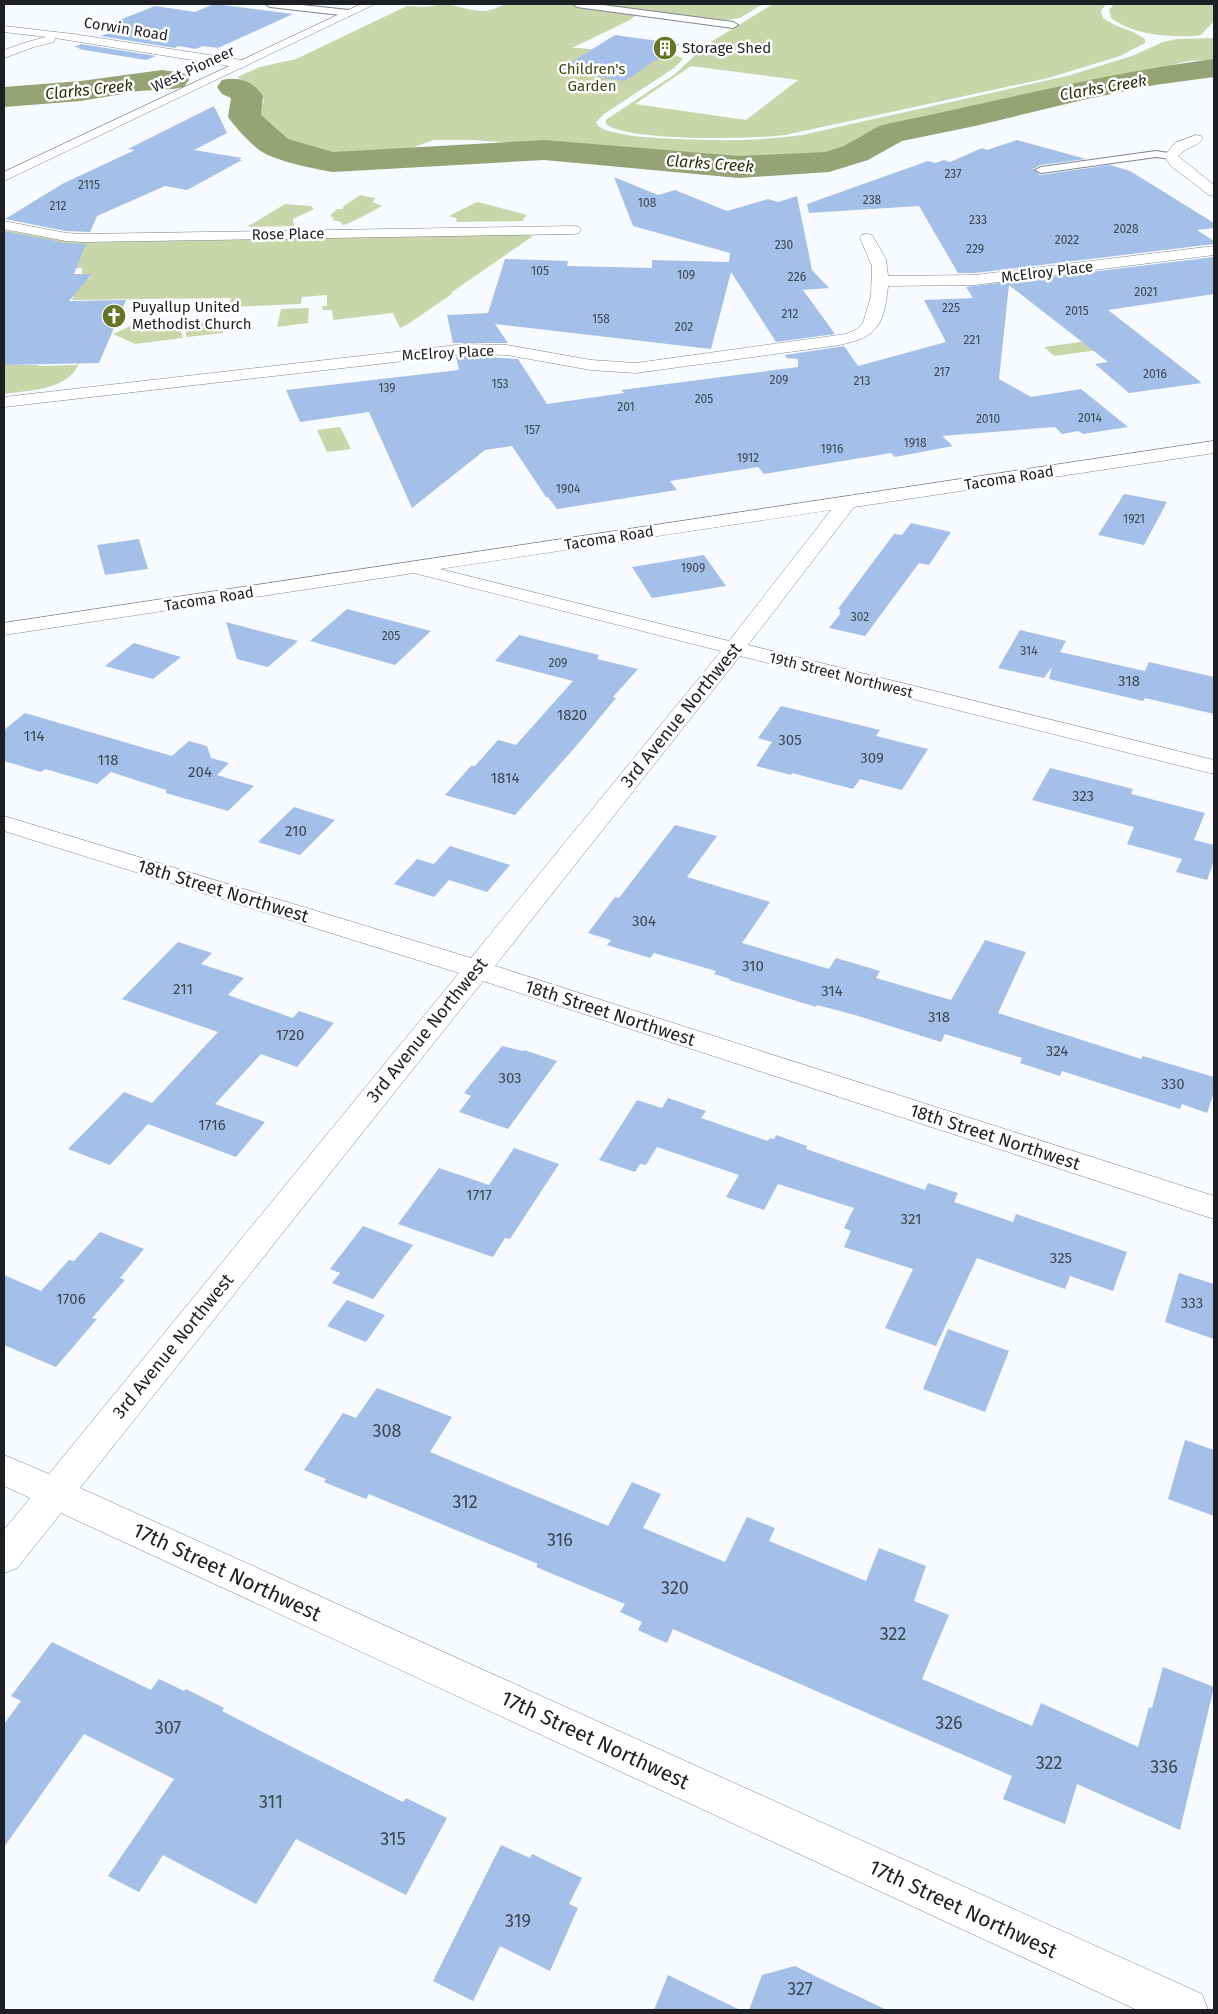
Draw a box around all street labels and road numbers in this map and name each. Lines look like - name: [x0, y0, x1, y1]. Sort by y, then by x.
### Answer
- street label: Corwin Road: [83, 13, 169, 45]
- street label: West Pioneer: [149, 42, 238, 96]
- street label: Rose Place: [251, 224, 325, 244]
- street label: McElroy Place: [1000, 257, 1094, 287]
- street label: McElroy Place: [401, 342, 495, 364]
- street label: Tacoma Road: [963, 462, 1055, 494]
- street label: Tacoma Road: [563, 522, 655, 554]
- street label: Tacoma Road: [163, 583, 255, 615]
- street label: 3rd Avenue Northwest: [616, 638, 746, 792]
- street label: 19th Street Northwest: [767, 648, 915, 702]
- street label: 18th Street Northwest: [135, 855, 312, 928]
- street label: 3rd Avenue Northwest: [362, 953, 492, 1107]
- street label: 18th Street Northwest: [522, 975, 698, 1051]
- street label: 18th Street Northwest: [907, 1099, 1083, 1175]
- street label: 3rd Avenue Northwest: [108, 1269, 238, 1423]
- street label: 17th Street Northwest: [129, 1517, 326, 1627]
- street label: 17th Street Northwest: [497, 1685, 694, 1795]
- street label: 17th Street Northwest: [865, 1854, 1062, 1964]

